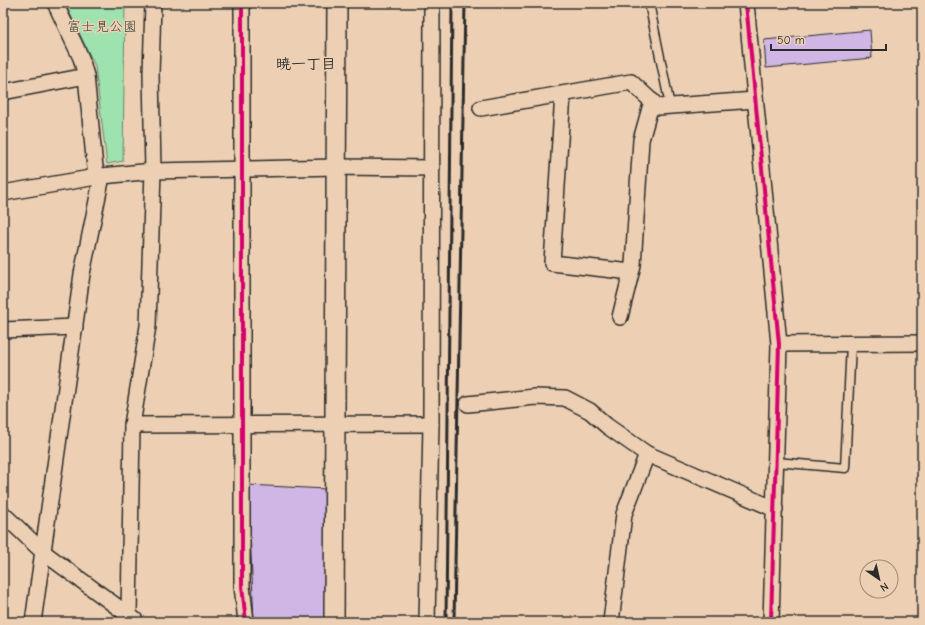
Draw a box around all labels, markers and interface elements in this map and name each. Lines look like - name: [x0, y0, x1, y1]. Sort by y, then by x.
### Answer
- park label: 富士見公園: [67, 18, 137, 35]
- scale bar: [771, 26, 886, 52]
- text: 50 m: [777, 33, 805, 47]
- district label: 暁一丁目: [276, 55, 336, 73]
- north arrow: [859, 559, 899, 599]
- text: N: [878, 579, 891, 594]

